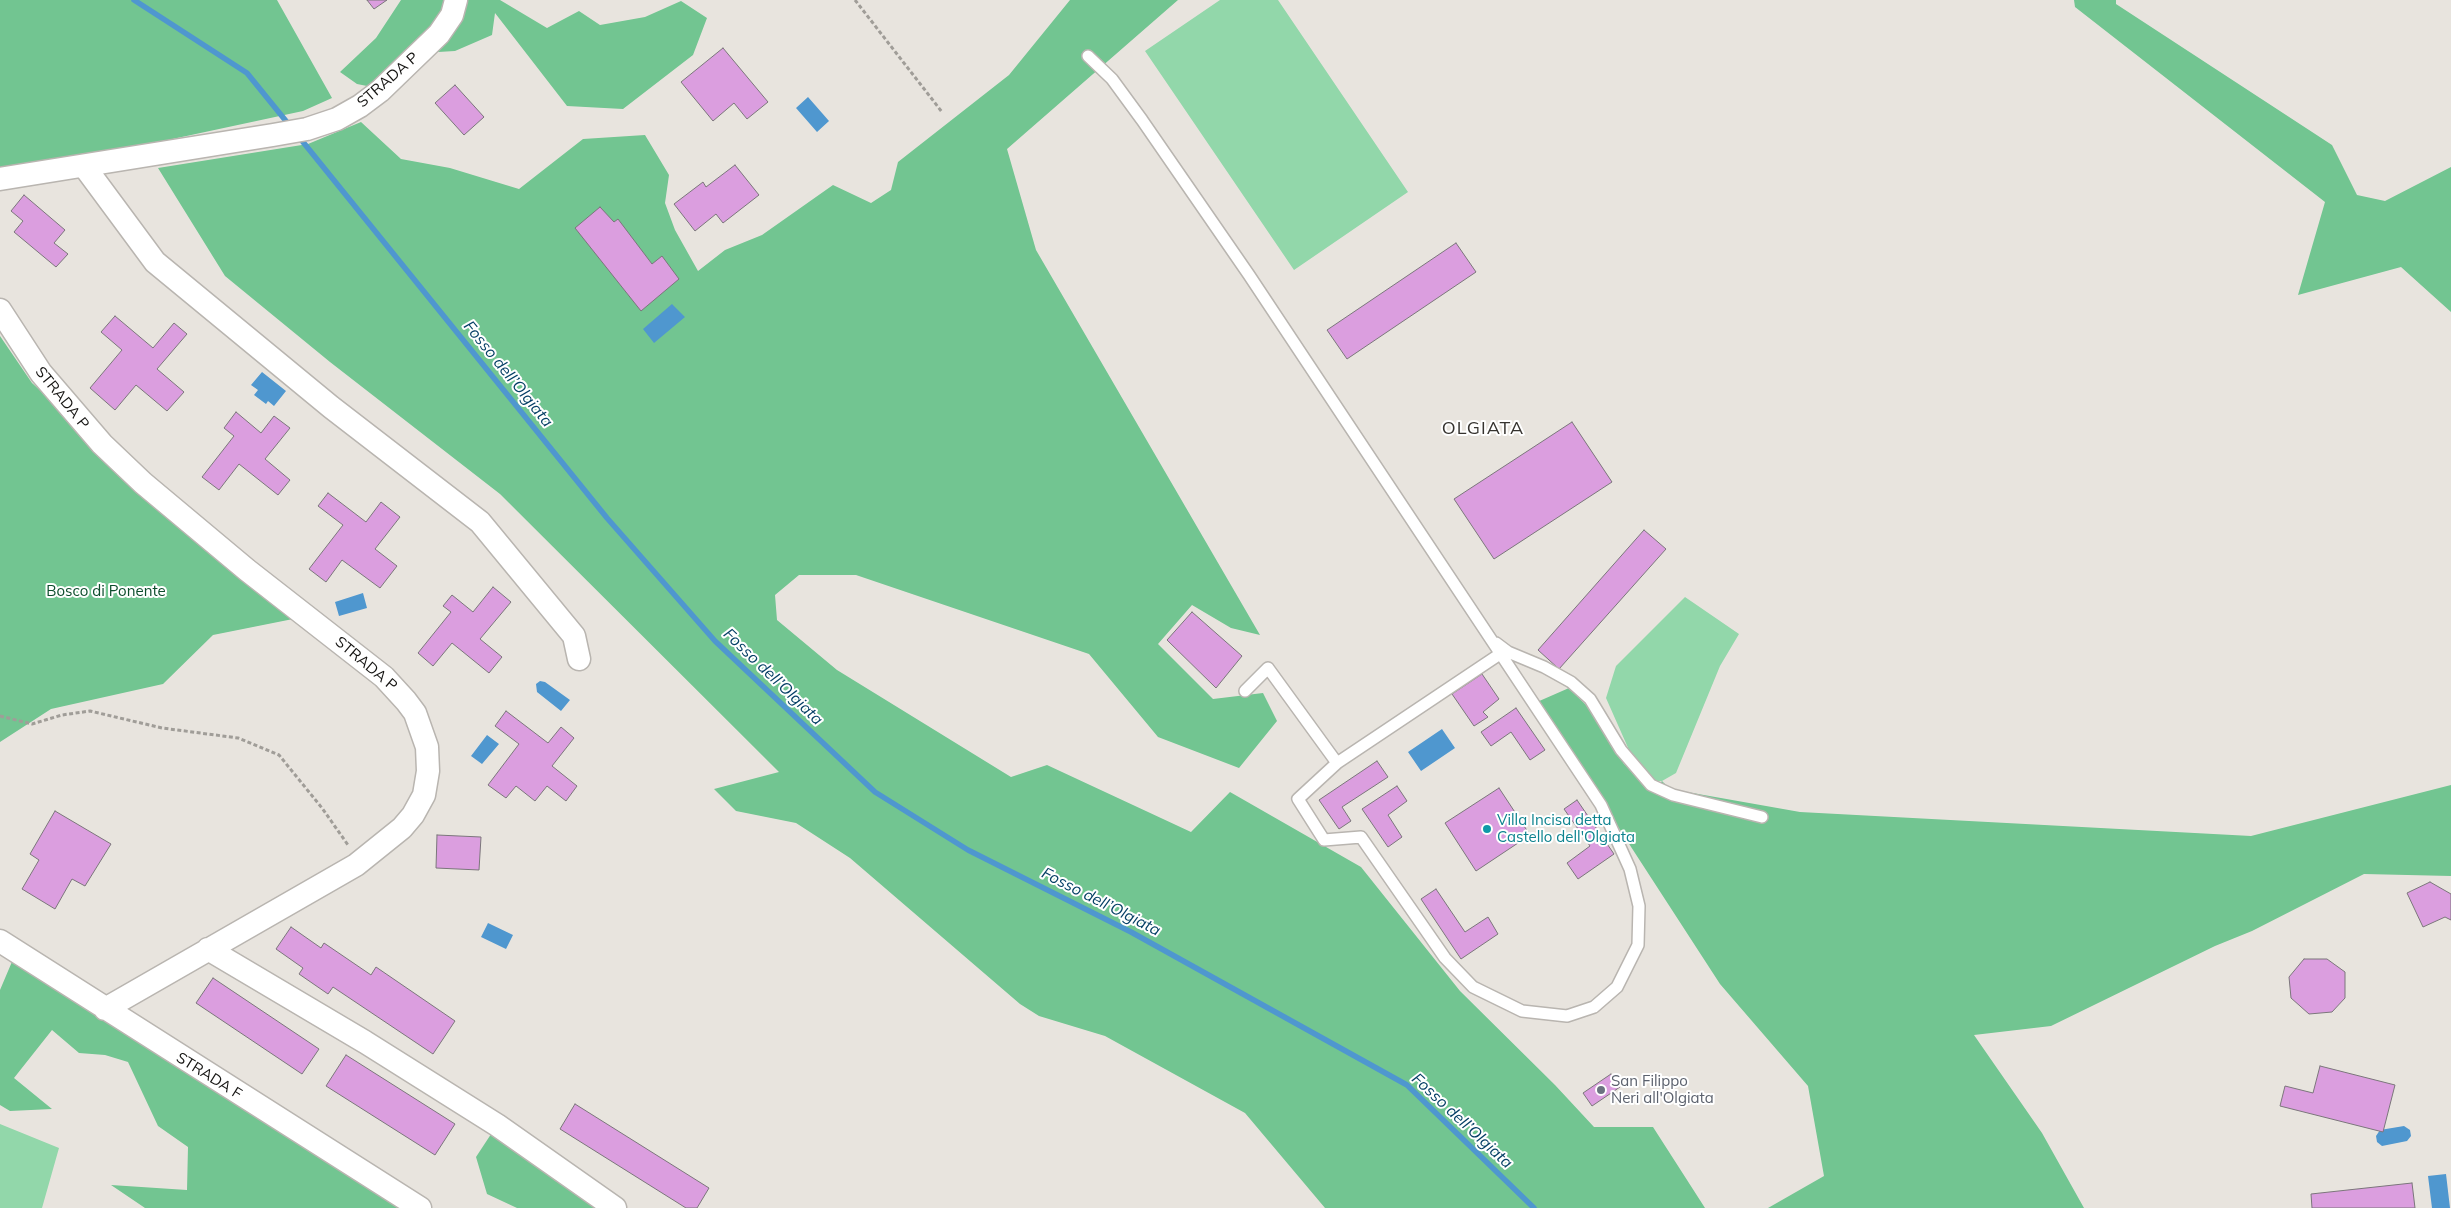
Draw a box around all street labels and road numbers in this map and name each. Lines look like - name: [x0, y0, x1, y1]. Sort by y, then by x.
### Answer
- street label: STRADA P: [354, 49, 422, 111]
- street label: STRADA P: [31, 363, 93, 433]
- street label: STRADA P: [331, 633, 401, 695]
- street label: STRADA F: [173, 1049, 245, 1103]

